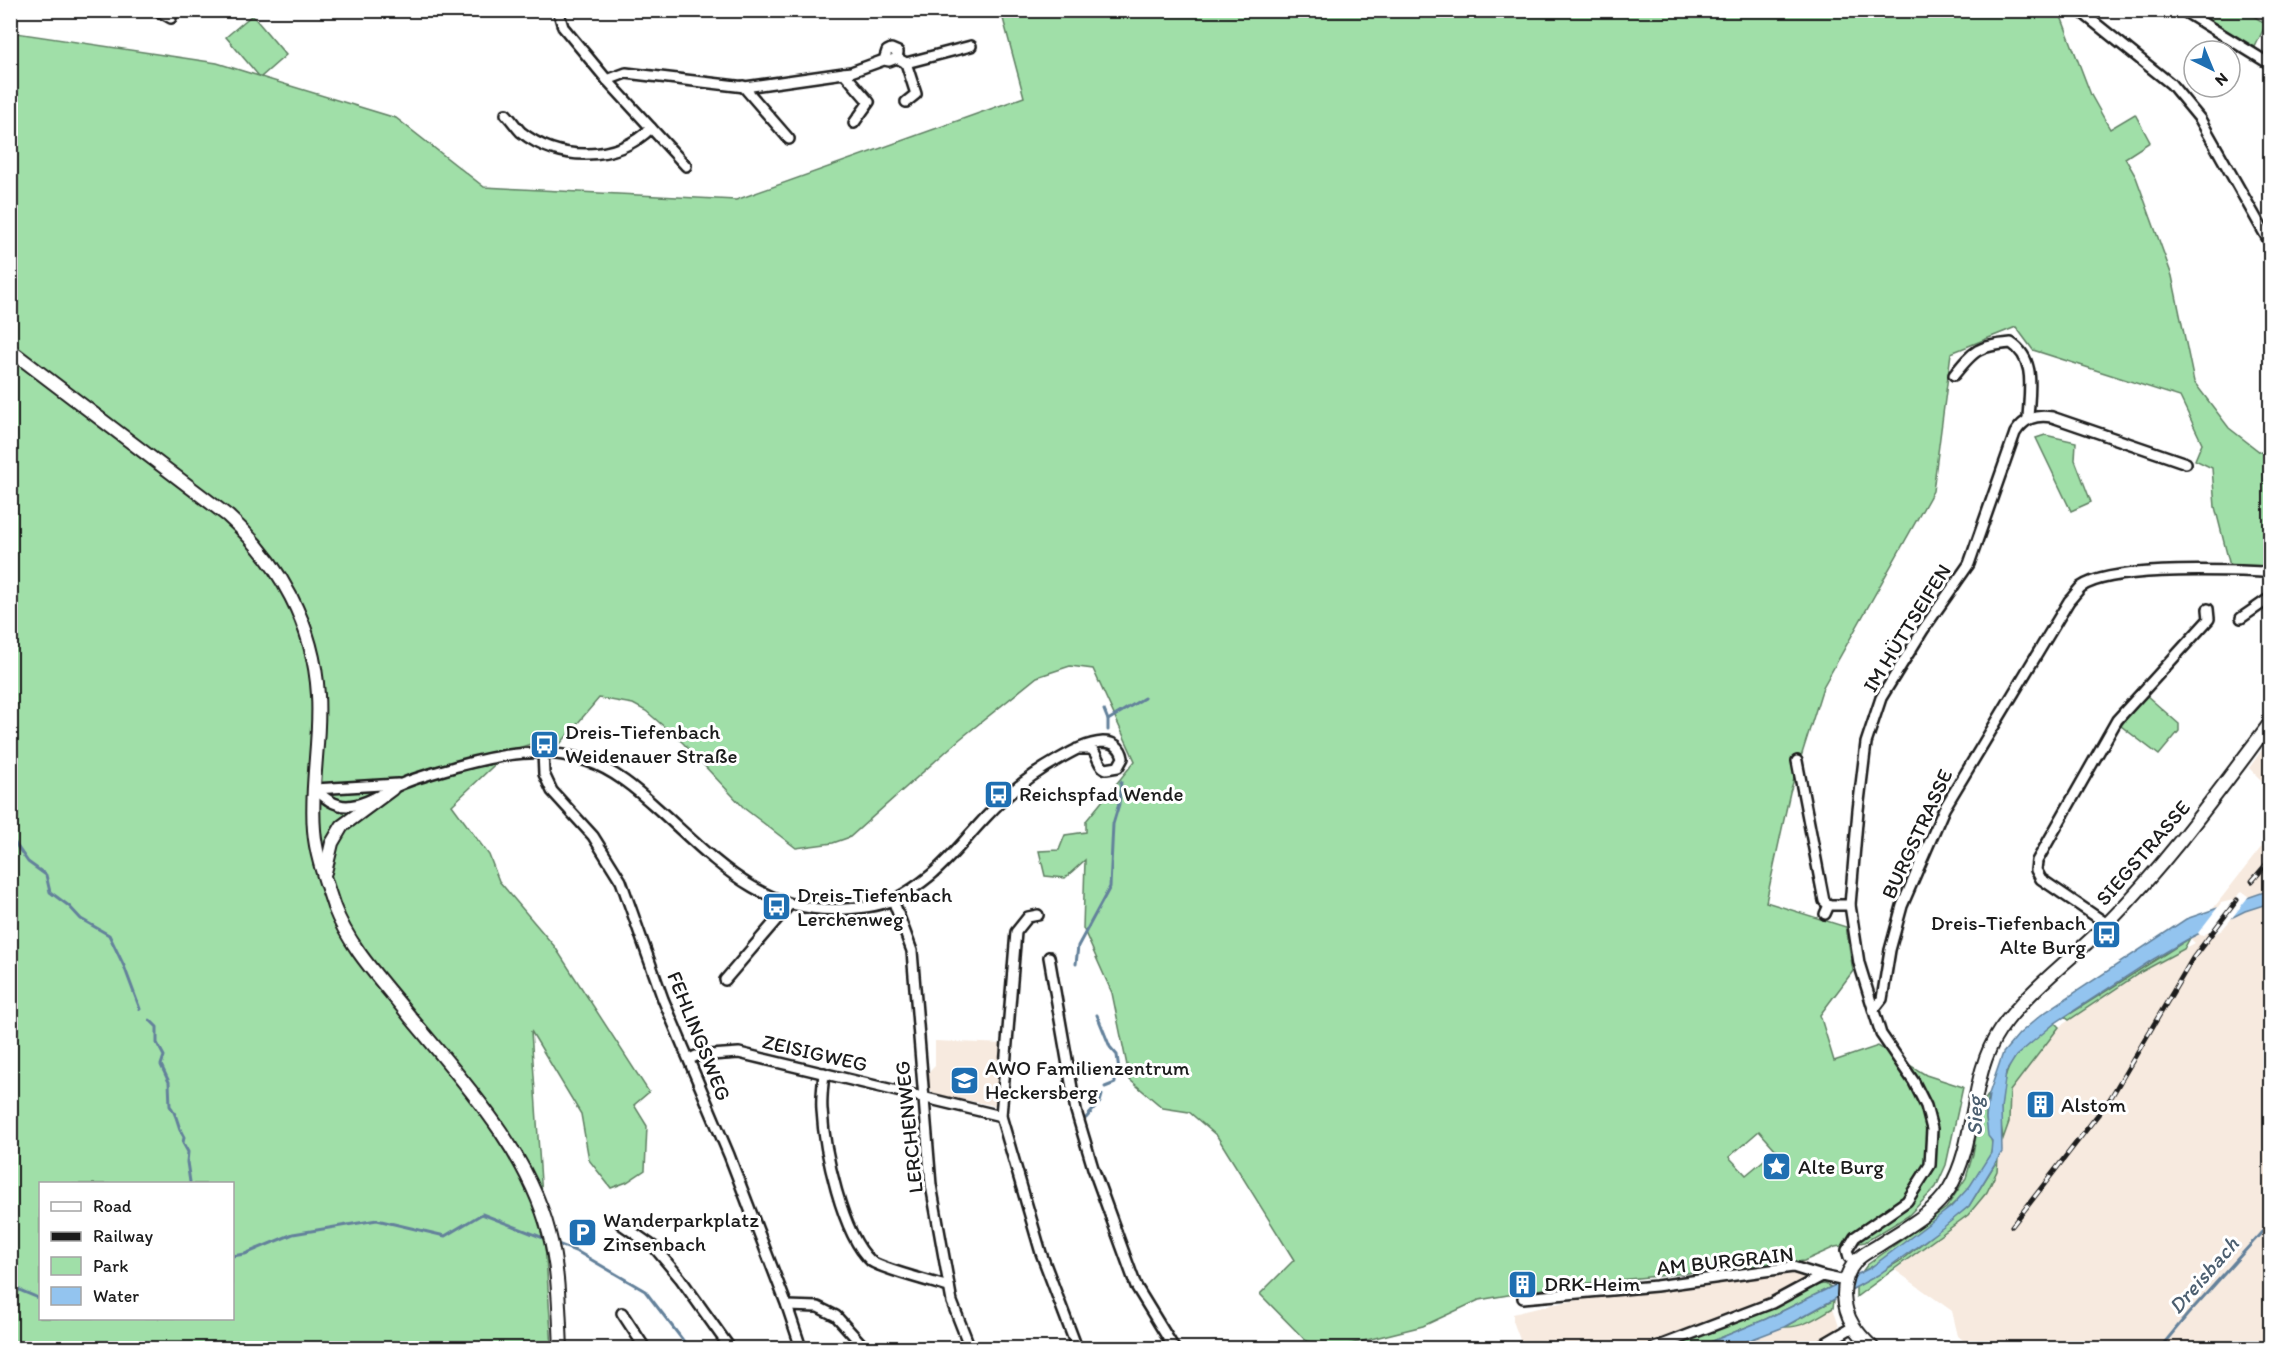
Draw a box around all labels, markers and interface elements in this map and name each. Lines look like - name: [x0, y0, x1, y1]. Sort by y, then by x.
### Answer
- north arrow: [2182, 39, 2242, 99]
- text: N: [2211, 69, 2232, 90]
- street label: IM HÜTTSEIFEN: [1857, 559, 1956, 696]
- place label: Dreis-Tiefenbach Weidenauer Straße: [565, 719, 738, 768]
- bus stop icon: Dreis-Tiefenbach Weidenauer Straße: [528, 728, 560, 760]
- street label: BURGSTRASSE: [1876, 765, 1958, 903]
- bus stop icon: Reichspfad Wende: [982, 778, 1014, 810]
- place label: Reichspfad Wende: [1019, 781, 1183, 806]
- street label: SIEGSTRASSE: [2090, 795, 2195, 910]
- place label: Dreis-Tiefenbach Lerchenweg: [797, 882, 953, 931]
- bus stop icon: Dreis-Tiefenbach Lerchenweg: [760, 891, 792, 923]
- place label: Dreis-Tiefenbach Alte Burg: [1931, 910, 2087, 959]
- bus stop icon: Dreis-Tiefenbach Alte Burg: [2091, 919, 2123, 951]
- street label: FEHLINGSWEG: [662, 967, 737, 1104]
- street label: ZEISIGWEG: [760, 1028, 870, 1077]
- place label: AWO Familienzentrum Heckersberg: [985, 1055, 1190, 1104]
- street label: LERCHENWEG: [889, 1059, 928, 1195]
- school or university icon: AWO Familienzentrum Heckersberg: [948, 1064, 980, 1096]
- building icon: Alstom: [2024, 1089, 2056, 1121]
- place label: Alstom: [2061, 1092, 2126, 1117]
- water label: Sieg: [1961, 1093, 1988, 1136]
- place icon: Alte Burg: [1761, 1151, 1793, 1183]
- place label: Alte Burg: [1798, 1154, 1884, 1179]
- legend: [39, 1182, 234, 1320]
- text: Road: [93, 1195, 132, 1217]
- place label: Wanderparkplatz Zinsenbach: [603, 1207, 759, 1256]
- parking icon: Wanderparkplatz Zinsenbach: [566, 1216, 598, 1248]
- text: Railway: [93, 1225, 154, 1247]
- water label: Dreisbach: [2162, 1231, 2245, 1320]
- street label: AM BURGRAIN: [1655, 1241, 1795, 1280]
- text: Park: [93, 1255, 128, 1277]
- building icon: DRK-Heim: [1507, 1268, 1539, 1300]
- place label: DRK-Heim: [1544, 1271, 1641, 1296]
- text: Water: [93, 1285, 139, 1307]

